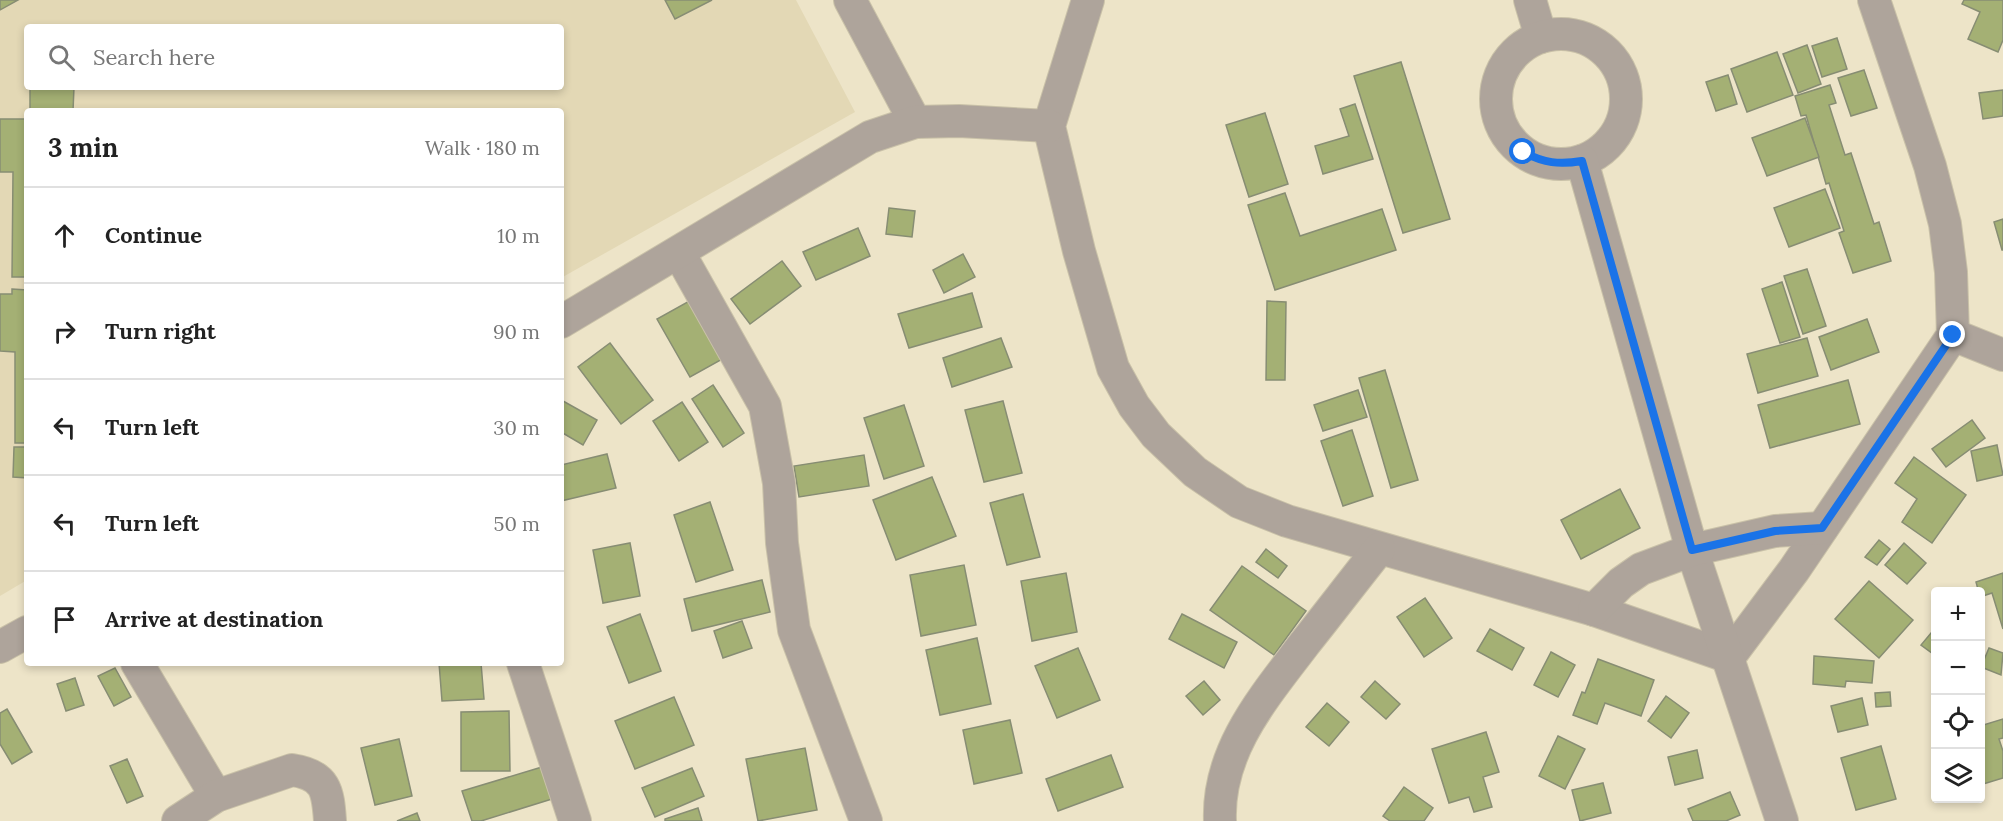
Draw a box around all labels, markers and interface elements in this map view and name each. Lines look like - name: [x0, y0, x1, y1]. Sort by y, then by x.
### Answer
- search box: [24, 24, 564, 90]
- icon: search: [45, 41, 78, 74]
- text: Search here: [93, 43, 215, 71]
- text: 3 min: [48, 131, 118, 164]
- text: Walk · 180 m: [425, 135, 540, 160]
- route start: [1509, 138, 1535, 164]
- icon: ahead: [48, 219, 81, 252]
- text: Continue: [105, 221, 202, 249]
- text: 10 m: [497, 223, 540, 248]
- icon: right: [48, 315, 81, 348]
- text: Turn right: [105, 317, 216, 345]
- text: 90 m: [493, 319, 540, 344]
- route end: [1939, 321, 1965, 347]
- icon: left: [48, 411, 81, 444]
- text: Turn left: [105, 413, 199, 441]
- text: 30 m: [493, 415, 540, 440]
- icon: left: [48, 507, 81, 540]
- text: Turn left: [105, 509, 199, 537]
- text: 50 m: [494, 511, 540, 536]
- map controls: [1931, 587, 1985, 803]
- button: +: [1931, 587, 1985, 641]
- icon: arrive: [48, 603, 81, 636]
- text: Arrive at destination: [105, 605, 323, 633]
- button: −: [1931, 641, 1985, 695]
- button: locate: [1931, 695, 1985, 749]
- button: layers: [1931, 749, 1985, 803]

